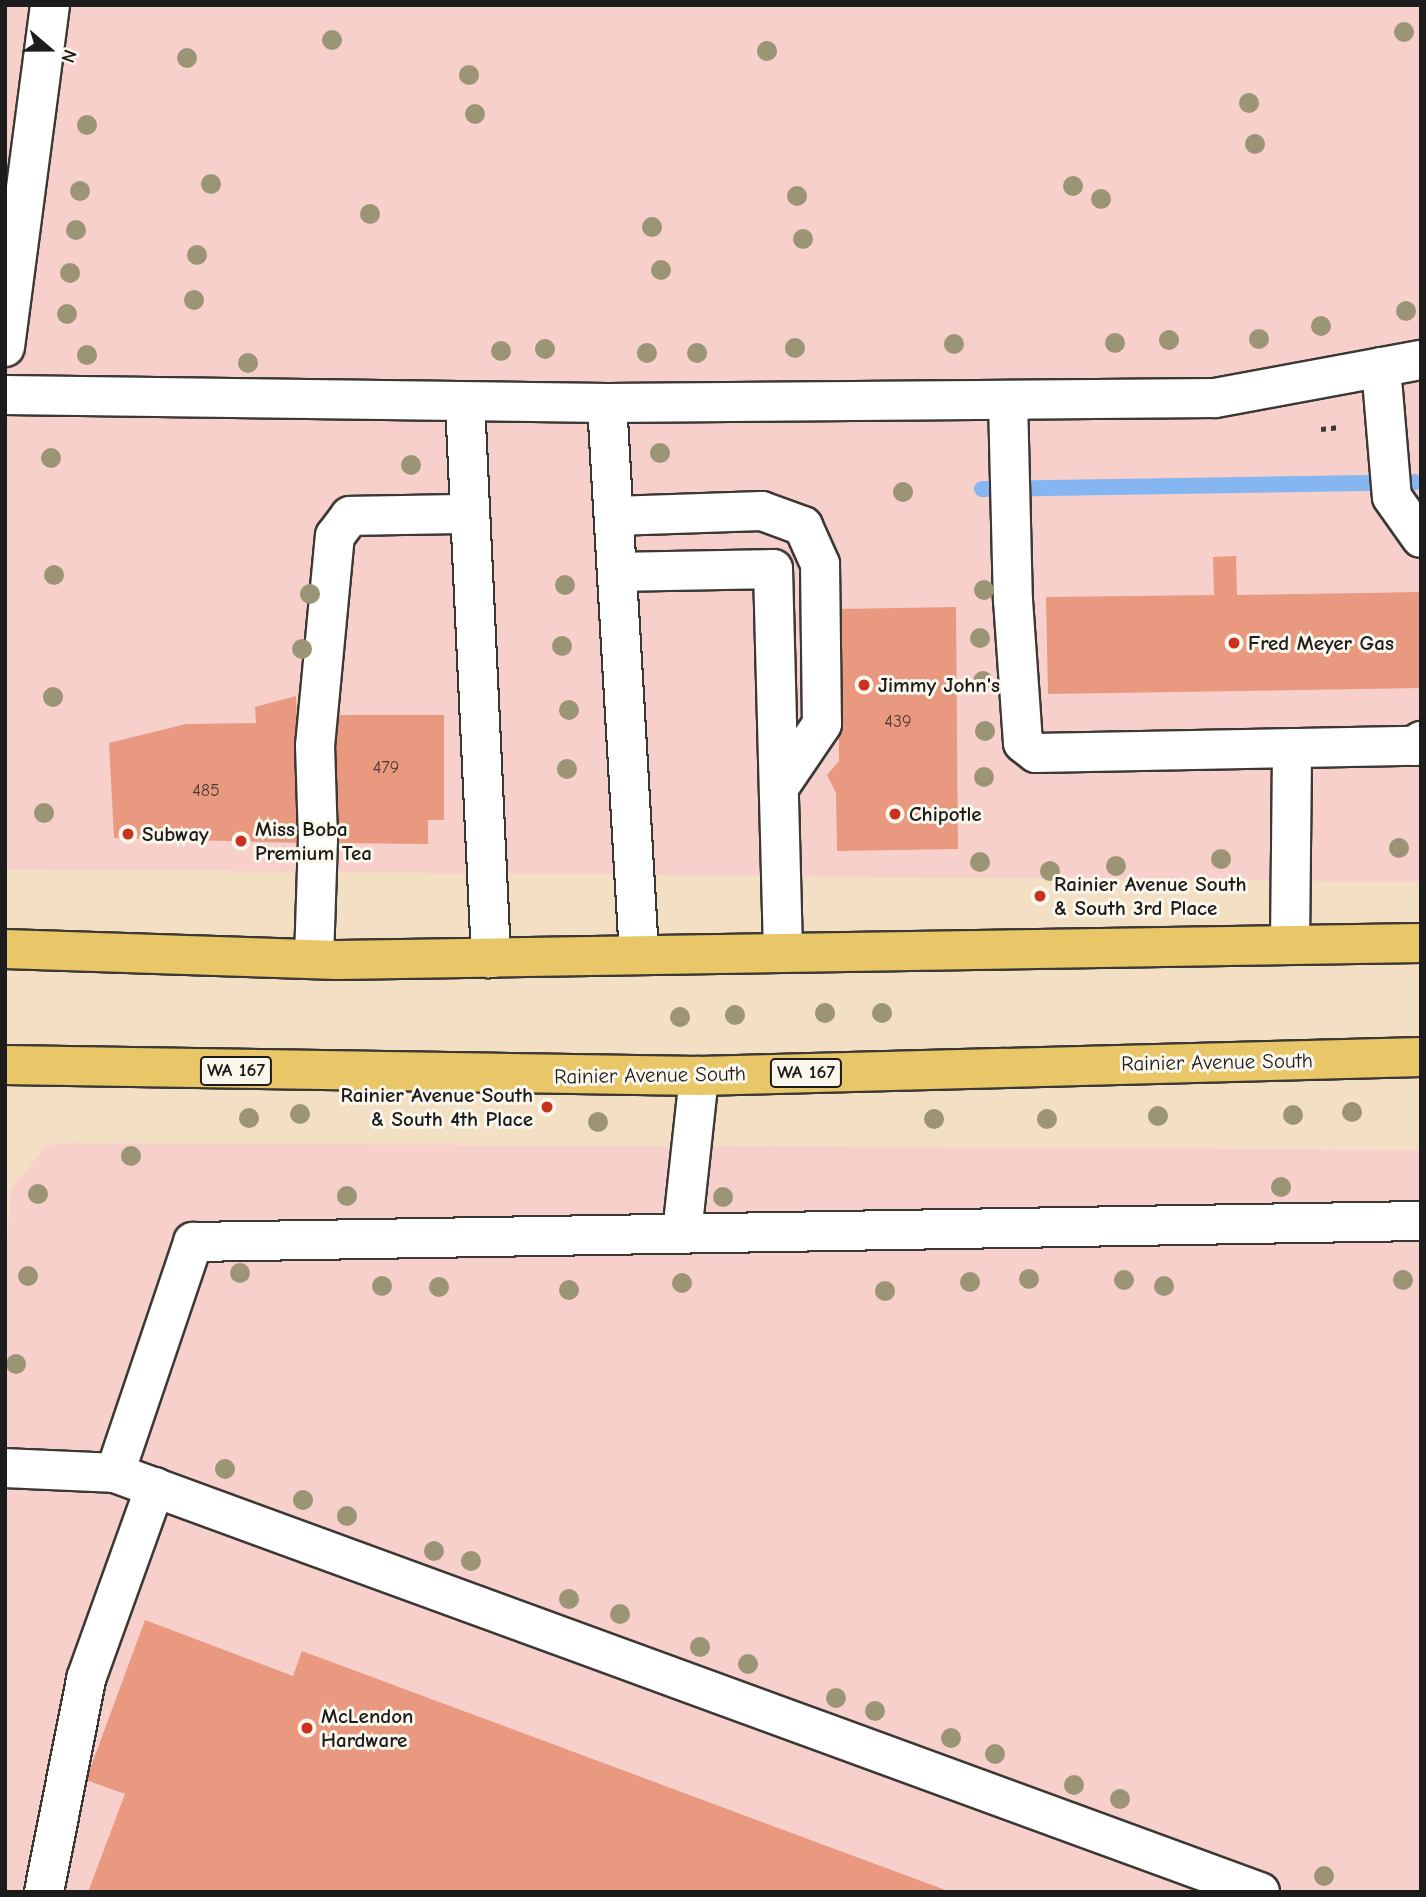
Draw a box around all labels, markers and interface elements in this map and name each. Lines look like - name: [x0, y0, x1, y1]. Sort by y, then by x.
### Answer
- north arrow: [14, 14, 84, 84]
- text: N: [56, 47, 81, 66]
- place label: Fred Meyer Gas: [1248, 630, 1394, 656]
- marker: Fred Meyer Gas: [1226, 635, 1242, 651]
- place label: Jimmy John's: [878, 672, 1000, 698]
- marker: Jimmy John's: [856, 677, 872, 693]
- house number: 439: [884, 711, 912, 733]
- house number: 479: [373, 757, 399, 779]
- house number: 485: [192, 780, 220, 802]
- place label: Chipotle: [909, 801, 982, 827]
- marker: Chipotle: [887, 806, 903, 822]
- place label: Miss Boba Premium Tea: [255, 816, 372, 866]
- place label: Subway: [142, 821, 209, 847]
- marker: Subway: [120, 826, 136, 842]
- marker: Miss Boba Premium Tea: [233, 833, 249, 849]
- place label: Rainier Avenue South & South 3rd Place: [1054, 871, 1246, 921]
- marker: Rainier Avenue South & South 3rd Place: [1032, 888, 1048, 904]
- street label: Rainier Avenue South: [1121, 1048, 1313, 1076]
- road number: WA 167: [199, 1056, 273, 1086]
- road number: WA 167: [769, 1058, 843, 1088]
- street label: Rainier Avenue South: [554, 1061, 746, 1089]
- place label: Rainier Avenue South & South 4th Place: [341, 1082, 533, 1132]
- marker: Rainier Avenue South & South 4th Place: [539, 1099, 555, 1115]
- place label: McLendon Hardware: [321, 1703, 414, 1753]
- marker: McLendon Hardware: [299, 1720, 315, 1736]

